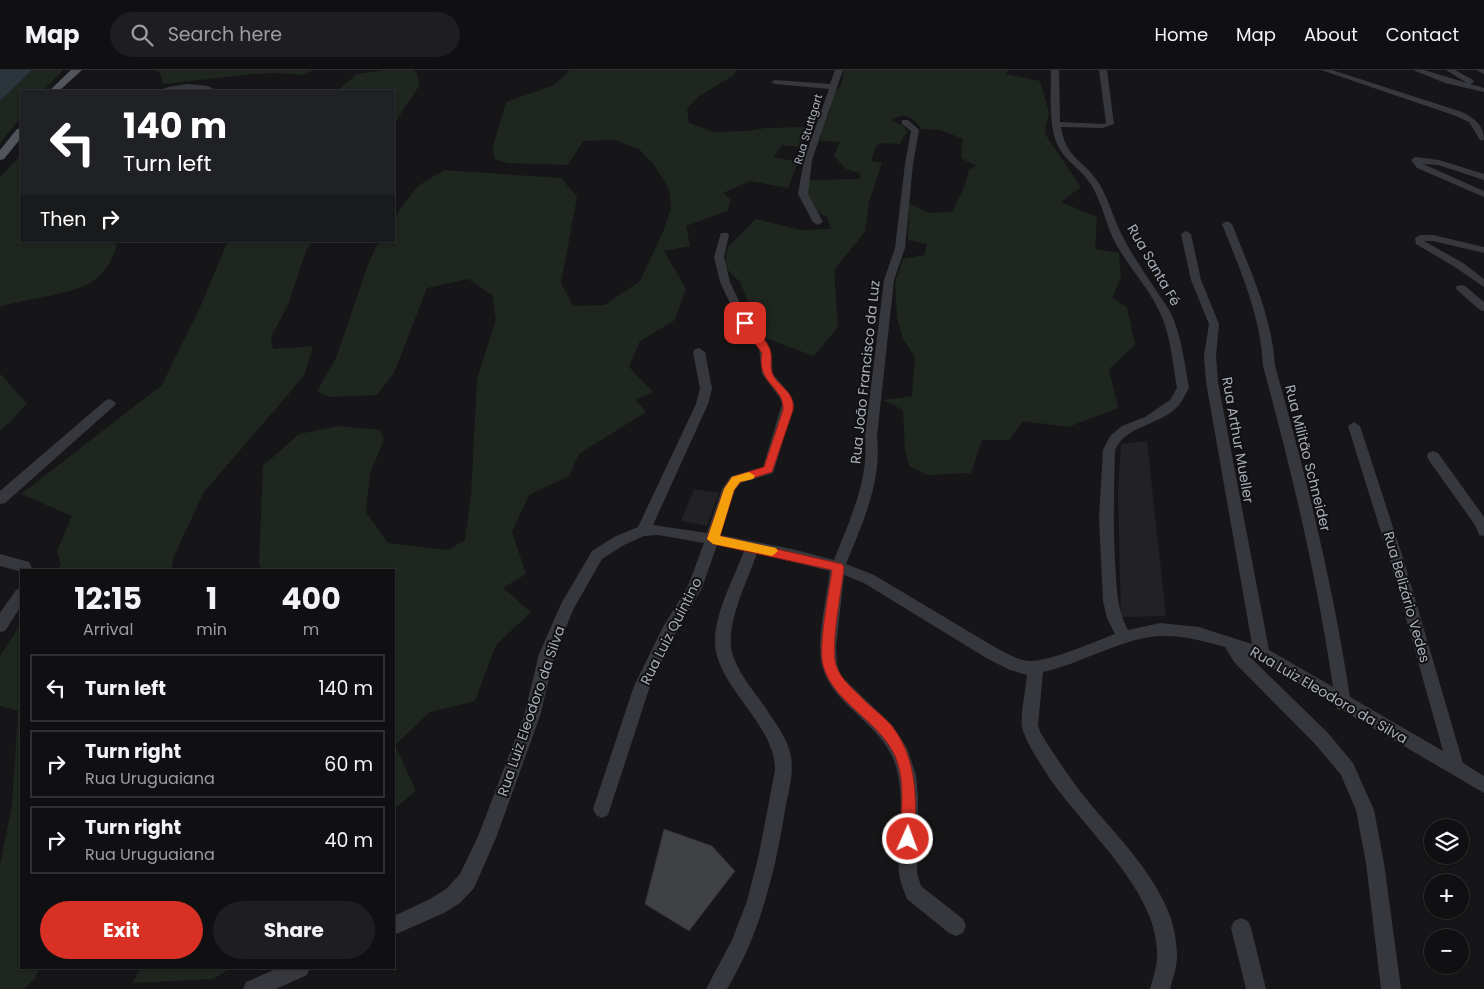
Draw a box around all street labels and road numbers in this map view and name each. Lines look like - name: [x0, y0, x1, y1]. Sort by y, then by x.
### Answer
- street label: Rua Stuttgart: [790, 92, 826, 166]
- street label: Rua Santa Fé: [1122, 220, 1186, 310]
- street label: Rua João Francisco da Luz: [845, 279, 885, 465]
- street label: Rua Arthur Mueller: [1217, 375, 1259, 505]
- street label: Rua Militão Schneider: [1280, 383, 1336, 533]
- street label: Rua Belizário Vedes: [1379, 529, 1435, 665]
- street label: Rua Luiz Quintino: [635, 574, 707, 688]
- street label: Rua Luiz Eleodoro da Silva: [492, 623, 570, 799]
- street label: Rua Luiz Eleodoro da Silva: [1247, 642, 1411, 748]

